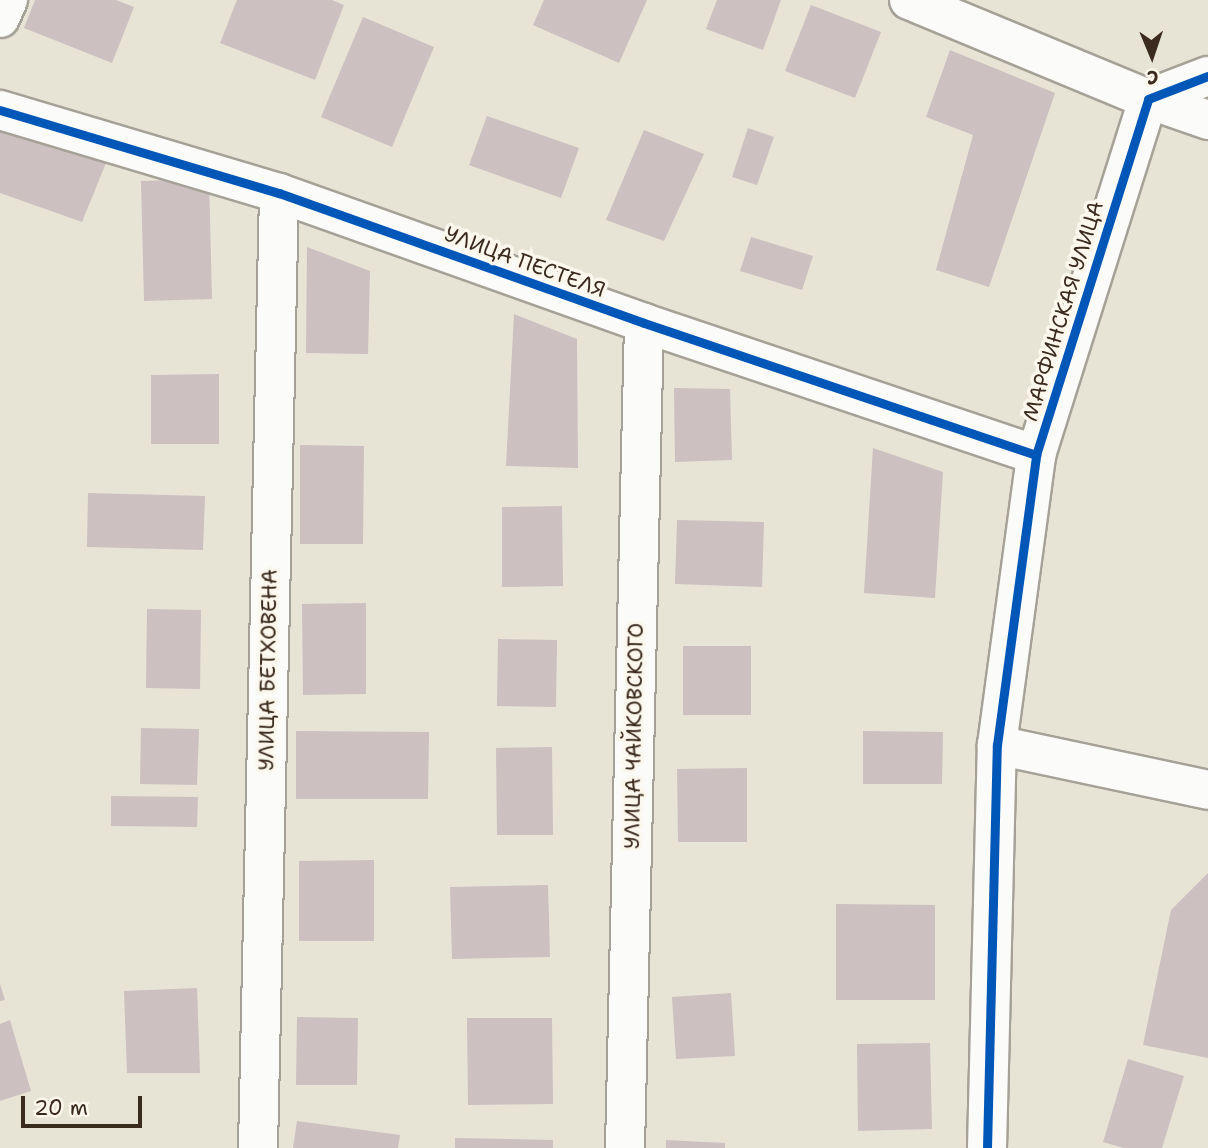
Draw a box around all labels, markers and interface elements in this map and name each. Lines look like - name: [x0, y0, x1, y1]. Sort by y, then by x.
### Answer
- north arrow: [1117, 21, 1187, 91]
- text: С: [1146, 65, 1159, 90]
- street label: МАРФИНСКАЯ УЛИЦА: [1017, 198, 1109, 424]
- street label: УЛИЦА ПЕСТЕЛЯ: [441, 221, 609, 303]
- street label: УЛИЦА БЕТХОВЕНА: [254, 569, 282, 771]
- street label: УЛИЦА ЧАЙКОВСКОГО: [619, 623, 649, 849]
- scale bar: [24, 1082, 145, 1126]
- text: 20 m: [34, 1094, 88, 1122]

